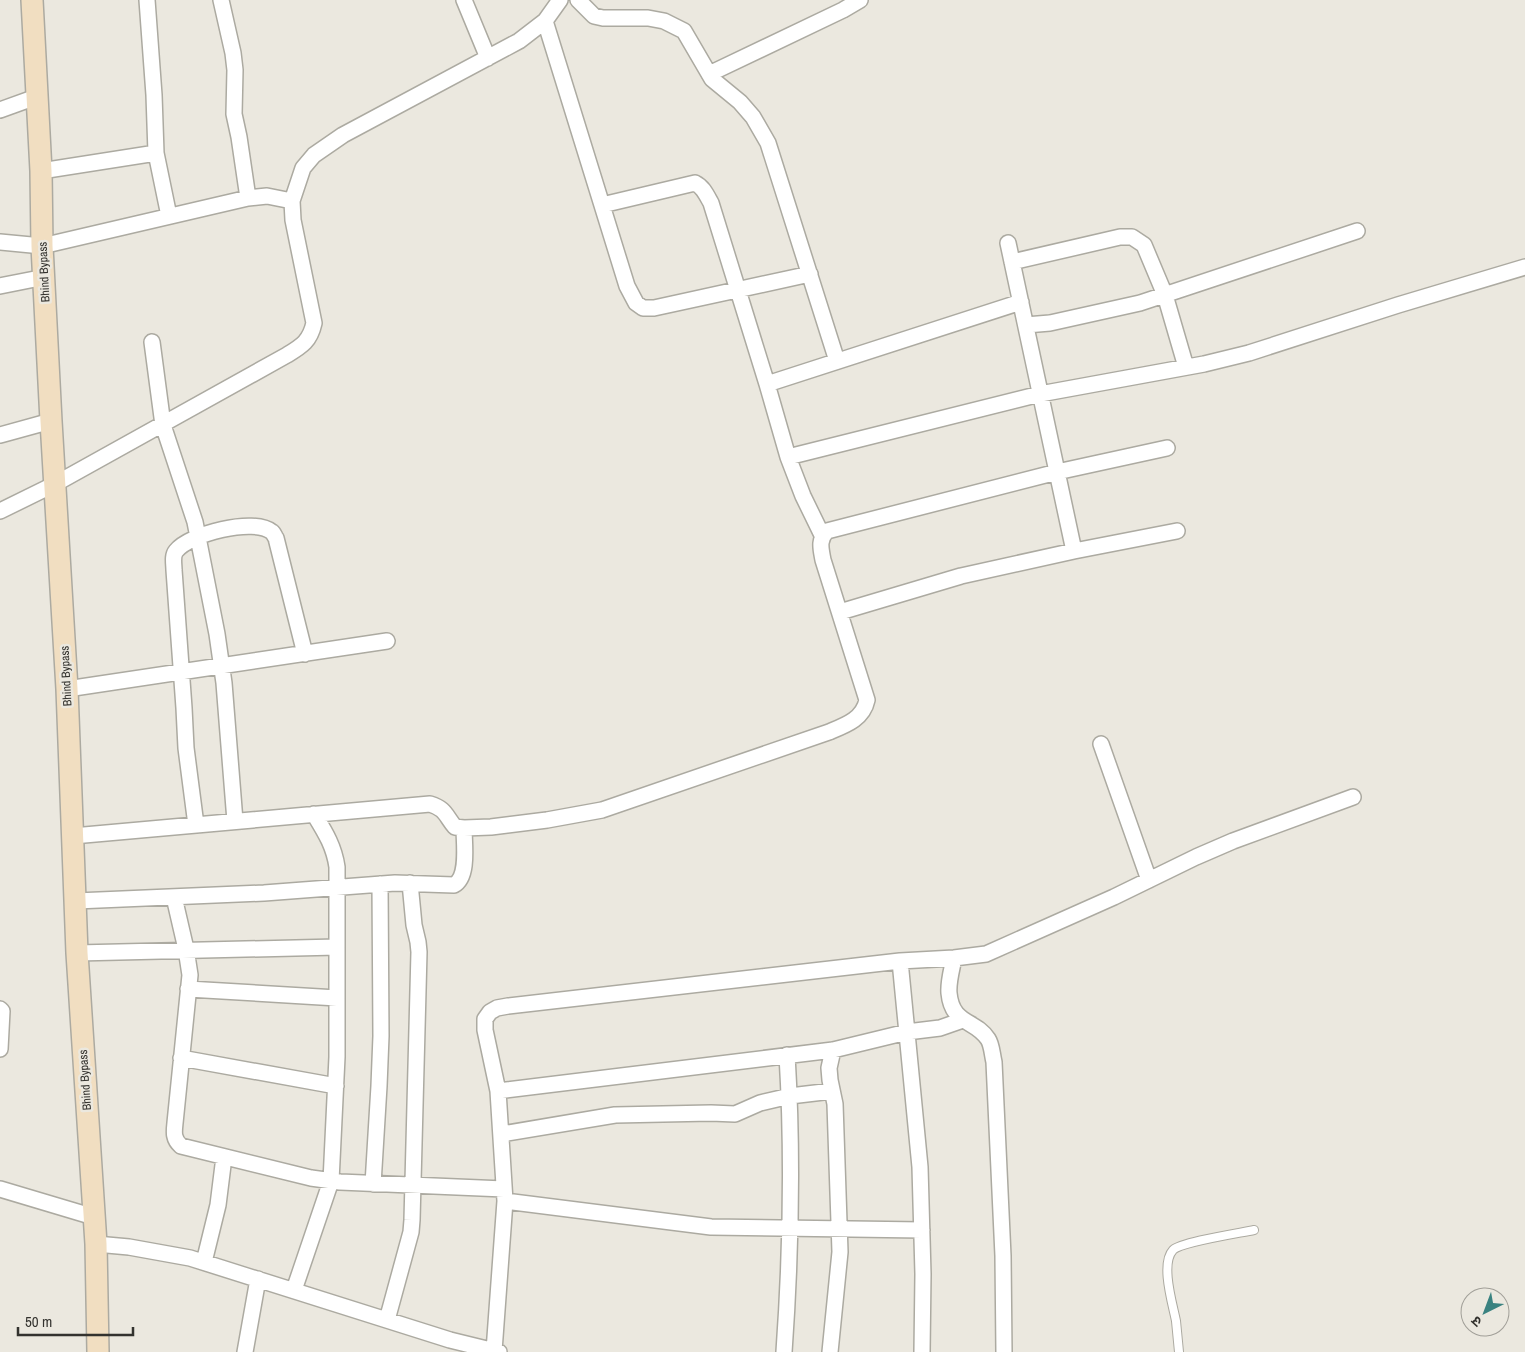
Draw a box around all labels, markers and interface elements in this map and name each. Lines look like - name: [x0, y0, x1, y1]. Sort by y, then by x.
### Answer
- street label: Bhind Bypass: [34, 241, 54, 303]
- street label: Bhind Bypass: [56, 645, 76, 707]
- street label: Bhind Bypass: [75, 1049, 95, 1111]
- north arrow: [1460, 1287, 1510, 1337]
- scale bar: [18, 1304, 132, 1336]
- text: 50 m: [25, 1311, 52, 1332]
- text: उ: [1467, 1312, 1485, 1331]

